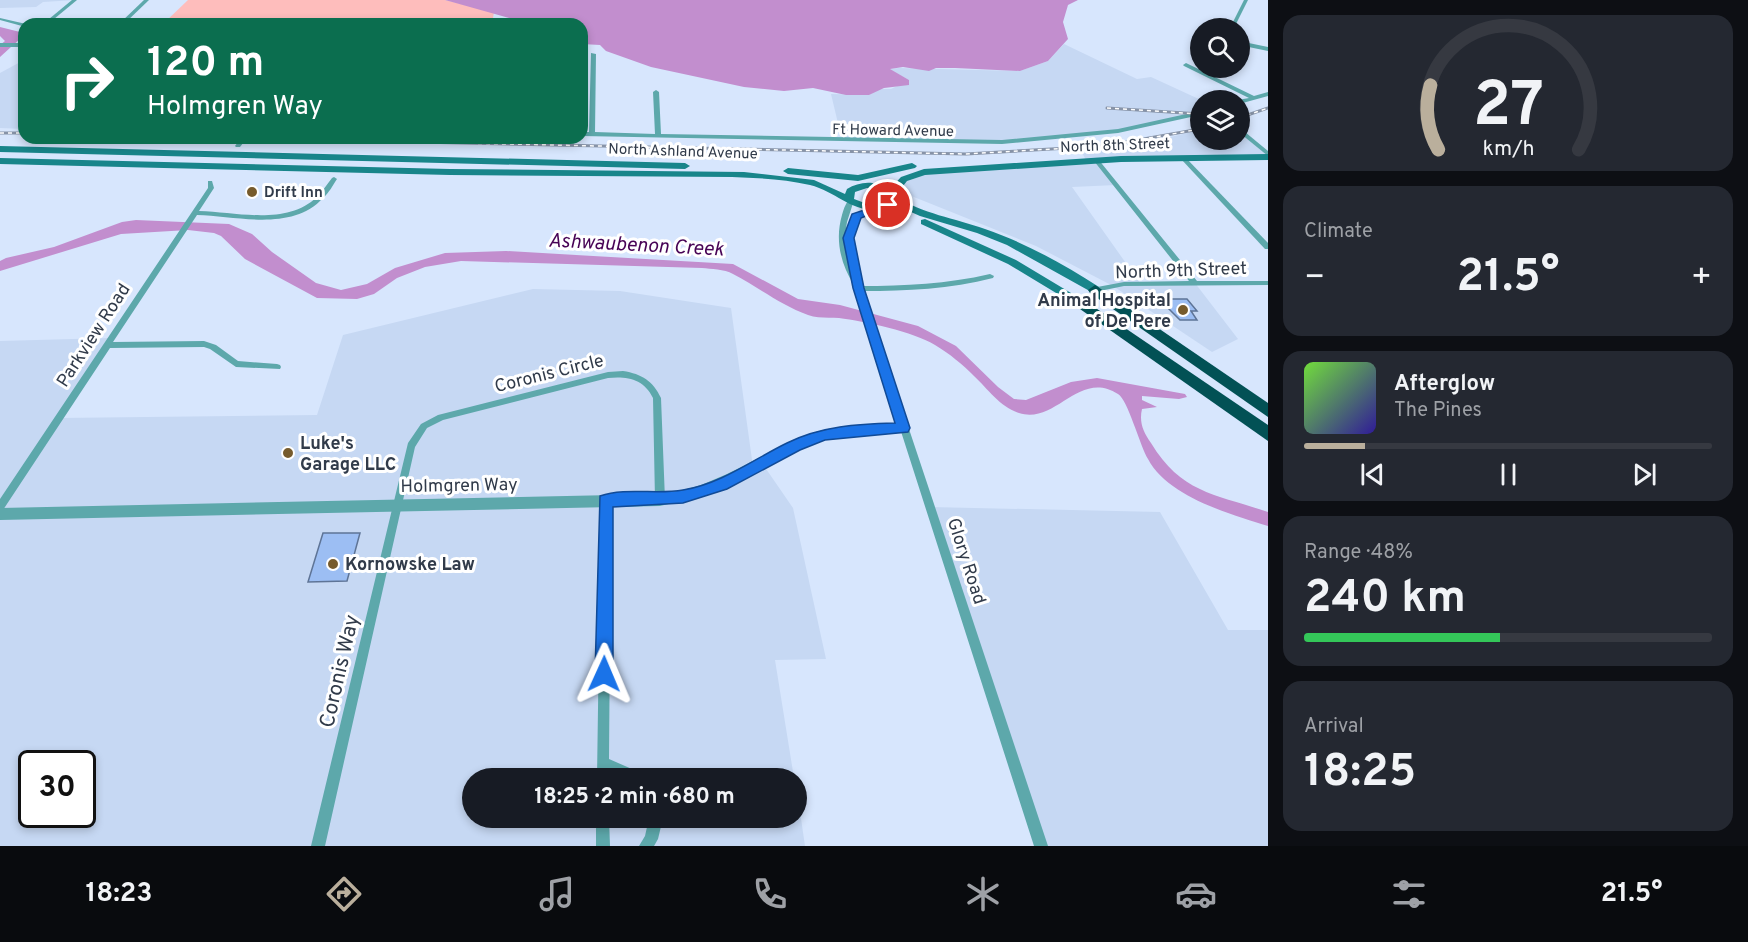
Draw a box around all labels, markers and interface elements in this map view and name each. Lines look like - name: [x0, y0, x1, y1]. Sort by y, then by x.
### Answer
- map controls: [1190, 18, 1250, 150]
- button: search: [1190, 18, 1250, 78]
- text: 120 m: [147, 38, 264, 91]
- icon: right: [48, 42, 126, 120]
- text: 27: [1472, 69, 1544, 148]
- text: Holmgren Way: [147, 90, 323, 124]
- button: layers: [1190, 90, 1250, 150]
- street label: Ft Howard Avenue: [832, 121, 954, 142]
- street label: North 8th Street: [1060, 135, 1170, 158]
- text: km/h: [1482, 136, 1534, 163]
- street label: North Ashland Avenue: [608, 140, 758, 165]
- pin: [862, 179, 913, 230]
- place label: Drift Inn: [264, 184, 323, 203]
- marker: Drift Inn: [245, 185, 259, 199]
- icon: arrive: [871, 188, 904, 221]
- text: Climate: [1304, 219, 1373, 245]
- water label: Ashwaubenon Creek: [547, 228, 725, 264]
- text: 21.5°: [1457, 250, 1559, 307]
- street label: North 9th Street: [1115, 258, 1247, 285]
- text: −: [1304, 258, 1325, 300]
- text: +: [1691, 258, 1712, 300]
- street label: Parkview Road: [52, 280, 136, 392]
- place label: Animal Hospital of De Pere: [1037, 290, 1171, 334]
- marker: Animal Hospital of De Pere: [1176, 303, 1190, 317]
- street label: Coronis Circle: [492, 350, 606, 399]
- text: Afterglow: [1394, 371, 1495, 398]
- text: The Pines: [1394, 398, 1482, 424]
- place label: Luke's Garage LLC: [300, 433, 396, 477]
- marker: Luke's Garage LLC: [281, 446, 295, 460]
- icon: previous: [1356, 458, 1389, 491]
- icon: pause: [1492, 458, 1525, 491]
- icon: next: [1628, 458, 1661, 491]
- street label: Holmgren Way: [400, 474, 518, 499]
- street label: Glory Road: [941, 515, 990, 608]
- text: Range · 48%: [1304, 540, 1413, 566]
- place label: Kornowske Law: [345, 554, 475, 577]
- marker: Kornowske Law: [326, 557, 340, 571]
- text: 240 km: [1304, 571, 1466, 628]
- street label: Coronis Way: [314, 612, 367, 731]
- position arrow: [572, 642, 636, 706]
- text: Arrival: [1304, 714, 1364, 740]
- text: 18:25: [1304, 745, 1416, 802]
- speed limit sign: 30: [18, 750, 96, 828]
- text: 18:25 · 2 min · 680 m: [534, 784, 735, 811]
- icon: directions: [323, 873, 365, 915]
- icon: music: [536, 873, 578, 915]
- icon: phone: [749, 873, 791, 915]
- icon: climate: [962, 873, 1004, 915]
- icon: car: [1175, 873, 1217, 915]
- icon: filters: [1388, 873, 1430, 915]
- text: 18:23: [85, 877, 152, 911]
- text: 21.5°: [1601, 877, 1662, 911]

